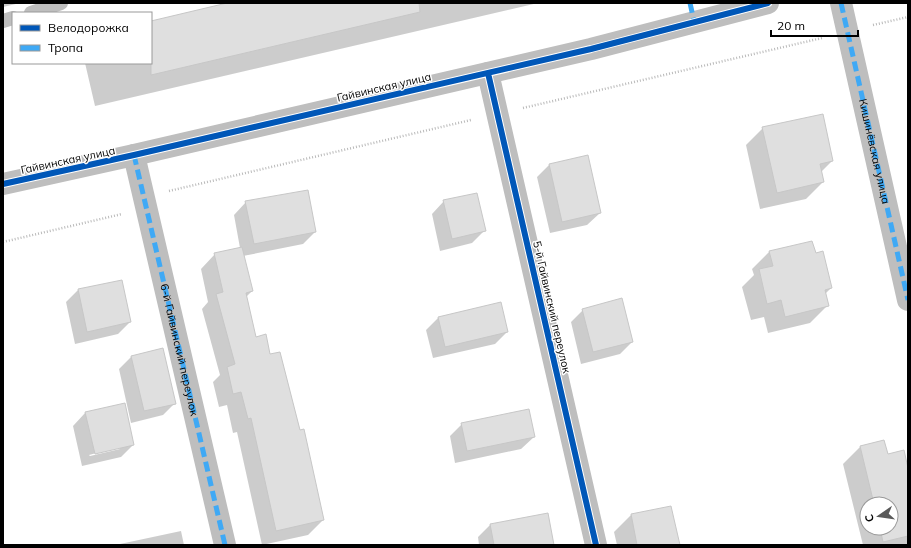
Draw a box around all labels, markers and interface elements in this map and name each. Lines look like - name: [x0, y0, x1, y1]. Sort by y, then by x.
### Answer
- legend: [12, 12, 152, 64]
- scale bar: [771, 12, 858, 38]
- text: 20 m: [777, 18, 805, 33]
- text: Велодорожка: [48, 20, 129, 35]
- text: Тропа: [48, 40, 83, 55]
- street label: Гайвинская улица: [336, 69, 432, 105]
- street label: Кишинёвская улица: [856, 97, 893, 205]
- street label: Гайвинская улица: [19, 143, 117, 177]
- street label: 5-й Гайвинский переулок: [530, 240, 574, 374]
- street label: 6-й Гайвинский переулок: [157, 282, 202, 417]
- north arrow: [859, 496, 899, 536]
- text: С: [861, 513, 877, 524]

